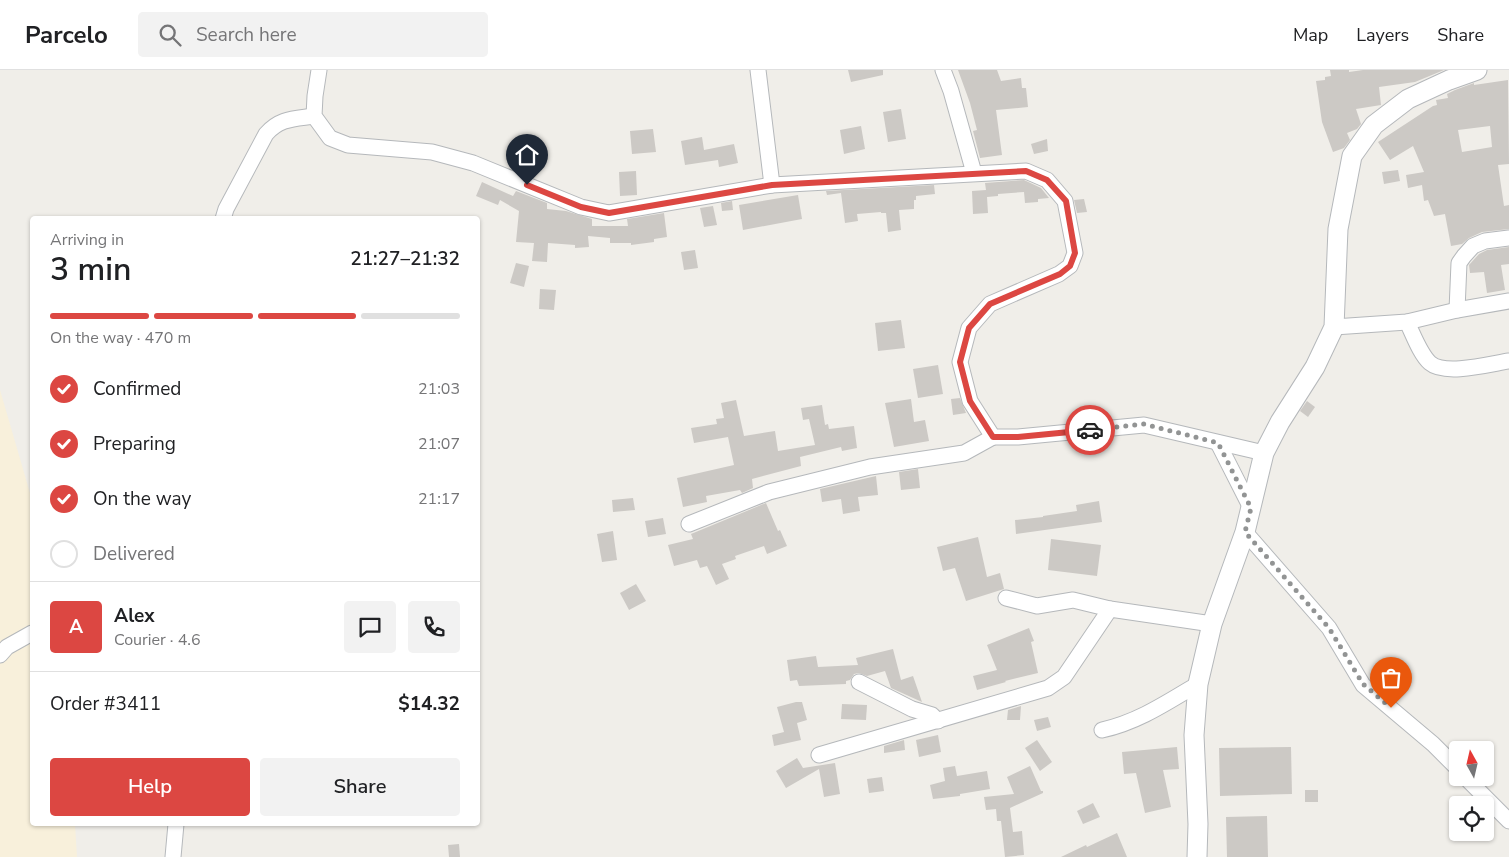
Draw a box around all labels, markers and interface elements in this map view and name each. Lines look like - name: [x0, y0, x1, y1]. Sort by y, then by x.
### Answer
- search box: [138, 12, 488, 57]
- text: Parcelo: [25, 19, 108, 51]
- icon: search: [156, 21, 184, 49]
- text: Search here: [196, 22, 297, 48]
- text: Map: [1293, 23, 1328, 47]
- text: Layers: [1356, 23, 1409, 47]
- text: Share: [1437, 23, 1484, 47]
- pin: [506, 134, 548, 185]
- icon: home: [513, 141, 541, 169]
- text: Arriving in: [50, 229, 124, 251]
- text: 21:27–21:32: [350, 246, 460, 272]
- text: 3 min: [50, 248, 132, 291]
- text: On the way · 470 m: [50, 327, 191, 349]
- icon: check: [50, 375, 78, 403]
- text: Confirmed: [93, 376, 181, 402]
- text: 21:03: [418, 378, 460, 400]
- courier: [1065, 405, 1115, 455]
- icon: car: [1076, 416, 1104, 444]
- icon: check: [50, 430, 78, 458]
- text: Preparing: [93, 431, 176, 457]
- text: 21:07: [418, 433, 460, 455]
- icon: check: [50, 485, 78, 513]
- text: On the way: [93, 486, 191, 512]
- text: 21:17: [418, 488, 460, 510]
- text: Delivered: [93, 541, 175, 567]
- button: chat: [344, 601, 396, 653]
- button: phone: [408, 601, 460, 653]
- text: Alex: [114, 603, 155, 629]
- text: A: [69, 614, 83, 640]
- text: Courier · 4.6: [114, 629, 200, 651]
- pin: [1370, 657, 1412, 708]
- icon: bag: [1377, 664, 1405, 692]
- text: Order #3411: [50, 691, 161, 717]
- text: $14.32: [398, 691, 460, 717]
- north arrow: [1449, 741, 1494, 786]
- map controls: [1449, 741, 1494, 841]
- button: Help: [50, 758, 250, 816]
- button: Share: [260, 758, 460, 816]
- button: locate: [1449, 796, 1494, 841]

